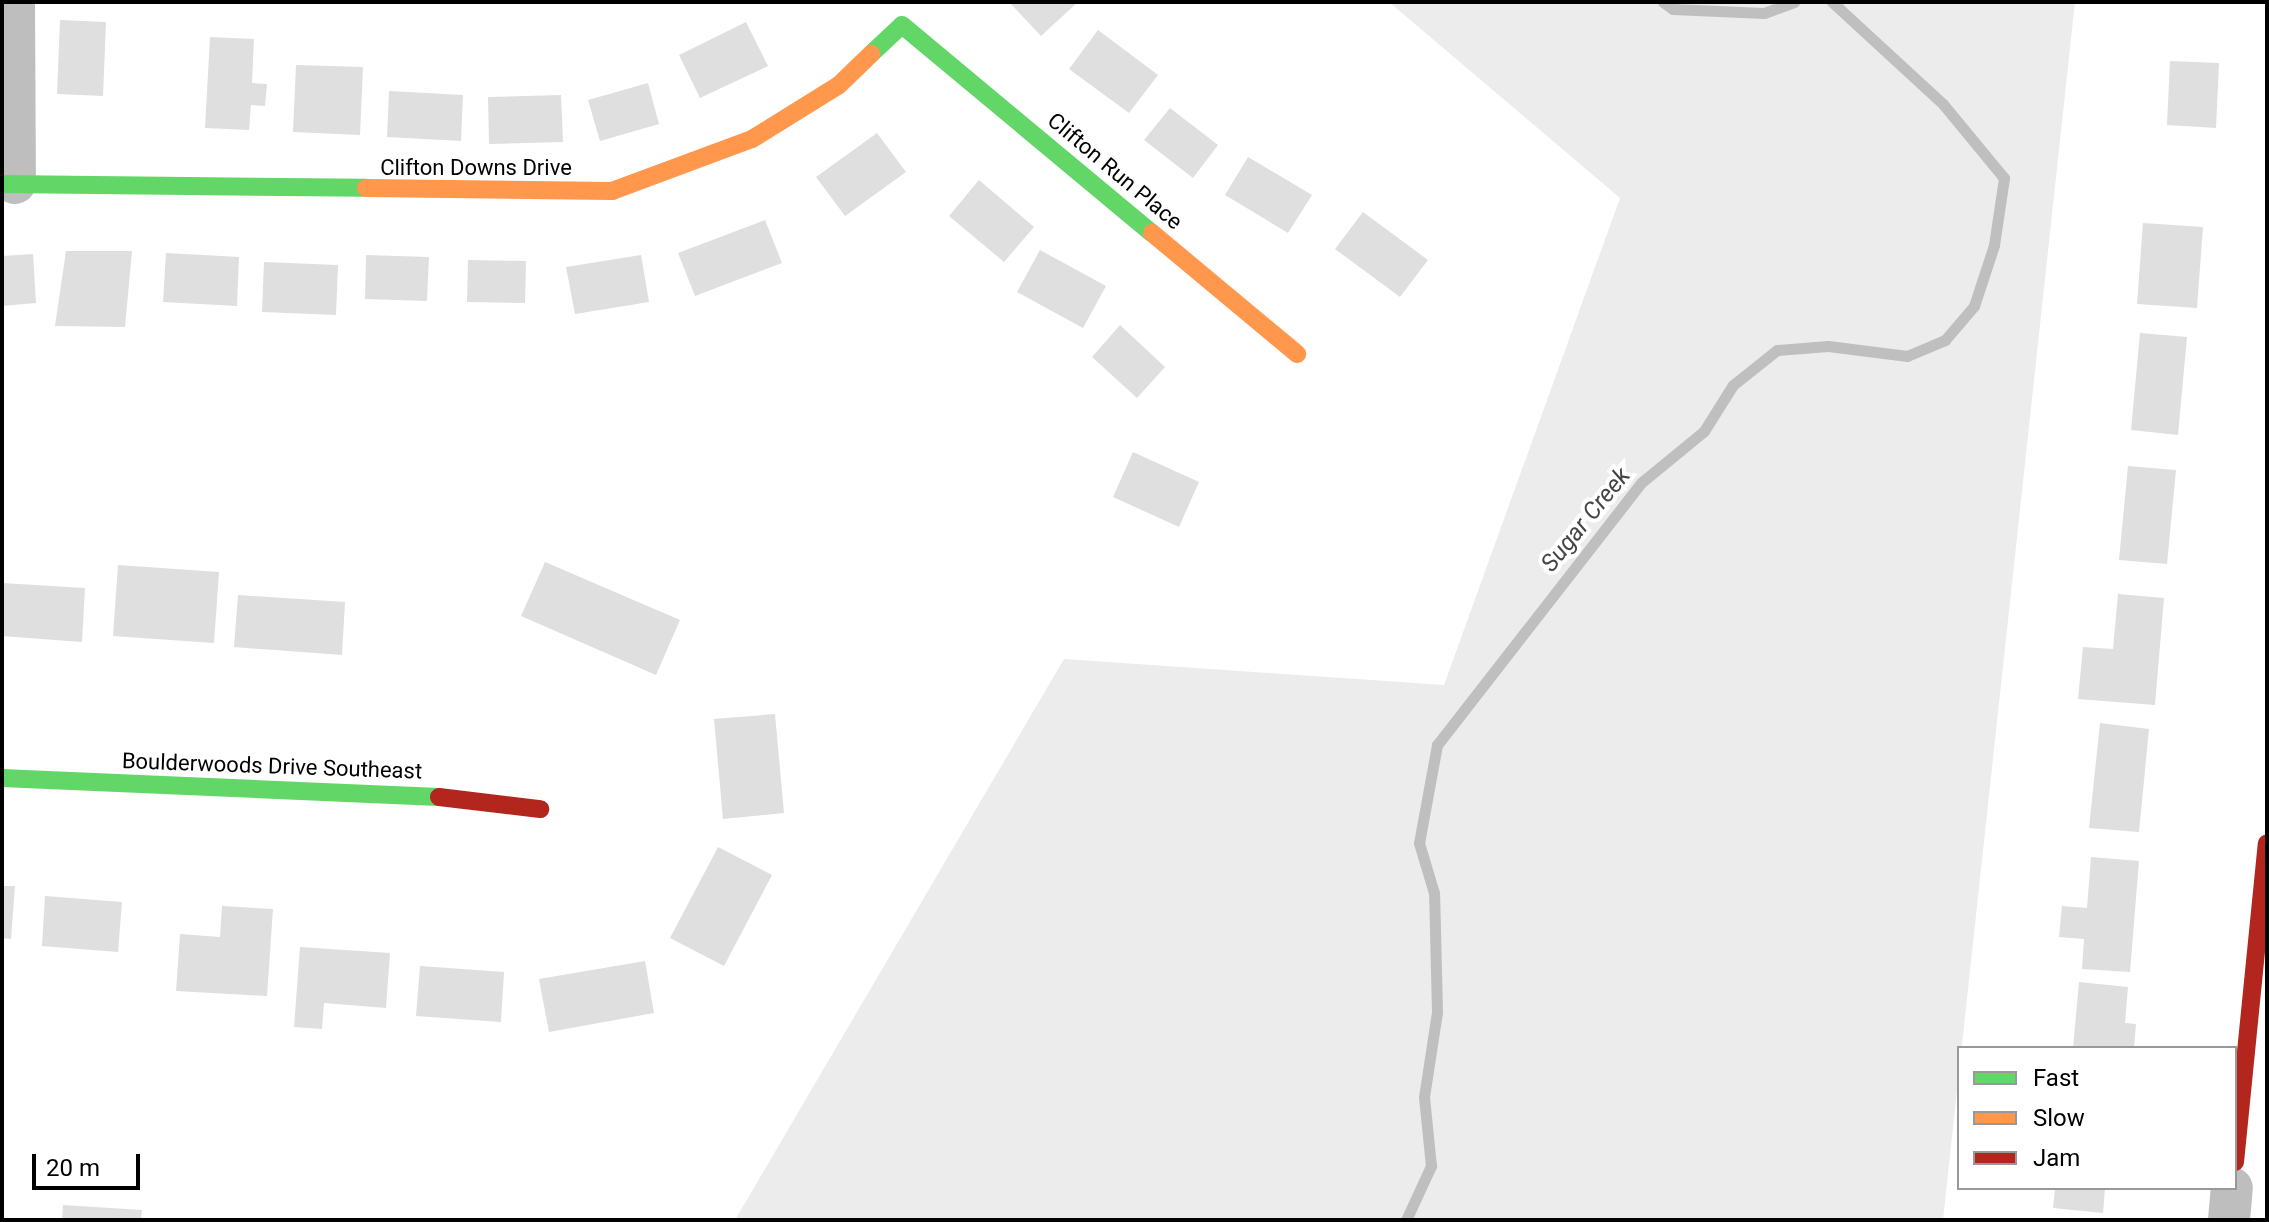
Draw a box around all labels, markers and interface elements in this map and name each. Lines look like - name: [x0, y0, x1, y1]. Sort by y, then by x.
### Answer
- street label: Clifton Run Place: [1042, 107, 1188, 235]
- street label: Clifton Downs Drive: [380, 155, 572, 181]
- water label: Sugar Creek: [1535, 462, 1637, 578]
- street label: Boulderwoods Drive Southeast: [121, 748, 423, 784]
- legend: [1957, 1046, 2237, 1190]
- text: Fast: [2033, 1064, 2079, 1092]
- text: Slow: [2033, 1104, 2085, 1132]
- scale bar: [36, 1138, 144, 1188]
- text: Jam: [2033, 1144, 2080, 1172]
- text: 20 m: [46, 1154, 100, 1182]

